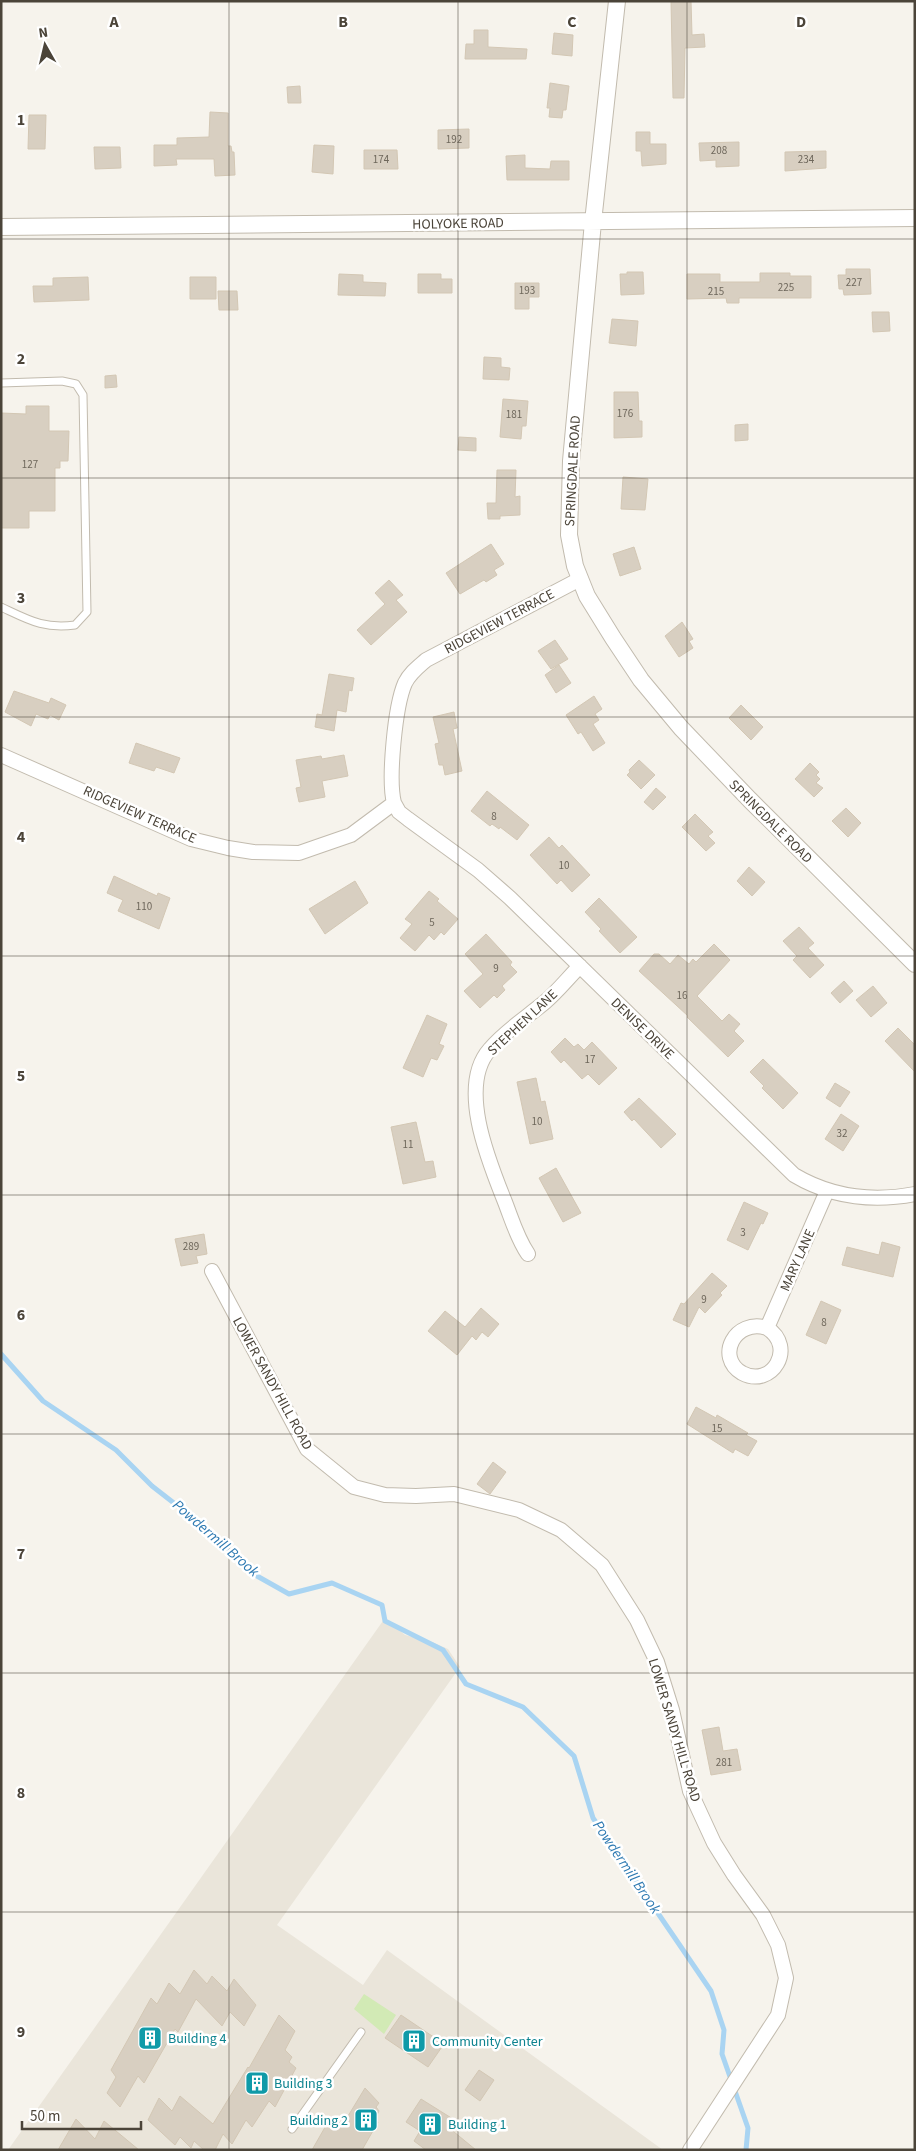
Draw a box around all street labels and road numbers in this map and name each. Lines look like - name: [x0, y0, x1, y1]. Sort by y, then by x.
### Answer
- street label: HOLYOKE ROAD: [412, 213, 504, 235]
- street label: SPRINGDALE ROAD: [560, 415, 586, 527]
- street label: RIDGEVIEW TERRACE: [441, 584, 558, 659]
- street label: SPRINGDALE ROAD: [724, 775, 817, 868]
- street label: RIDGEVIEW TERRACE: [80, 781, 199, 849]
- street label: STEPHEN LANE: [483, 985, 562, 1060]
- street label: DENISE DRIVE: [606, 993, 678, 1064]
- street label: MARY LANE: [775, 1226, 820, 1295]
- street label: LOWER SANDY HILL ROAD: [227, 1313, 317, 1454]
- street label: LOWER SANDY HILL ROAD: [643, 1656, 705, 1805]

